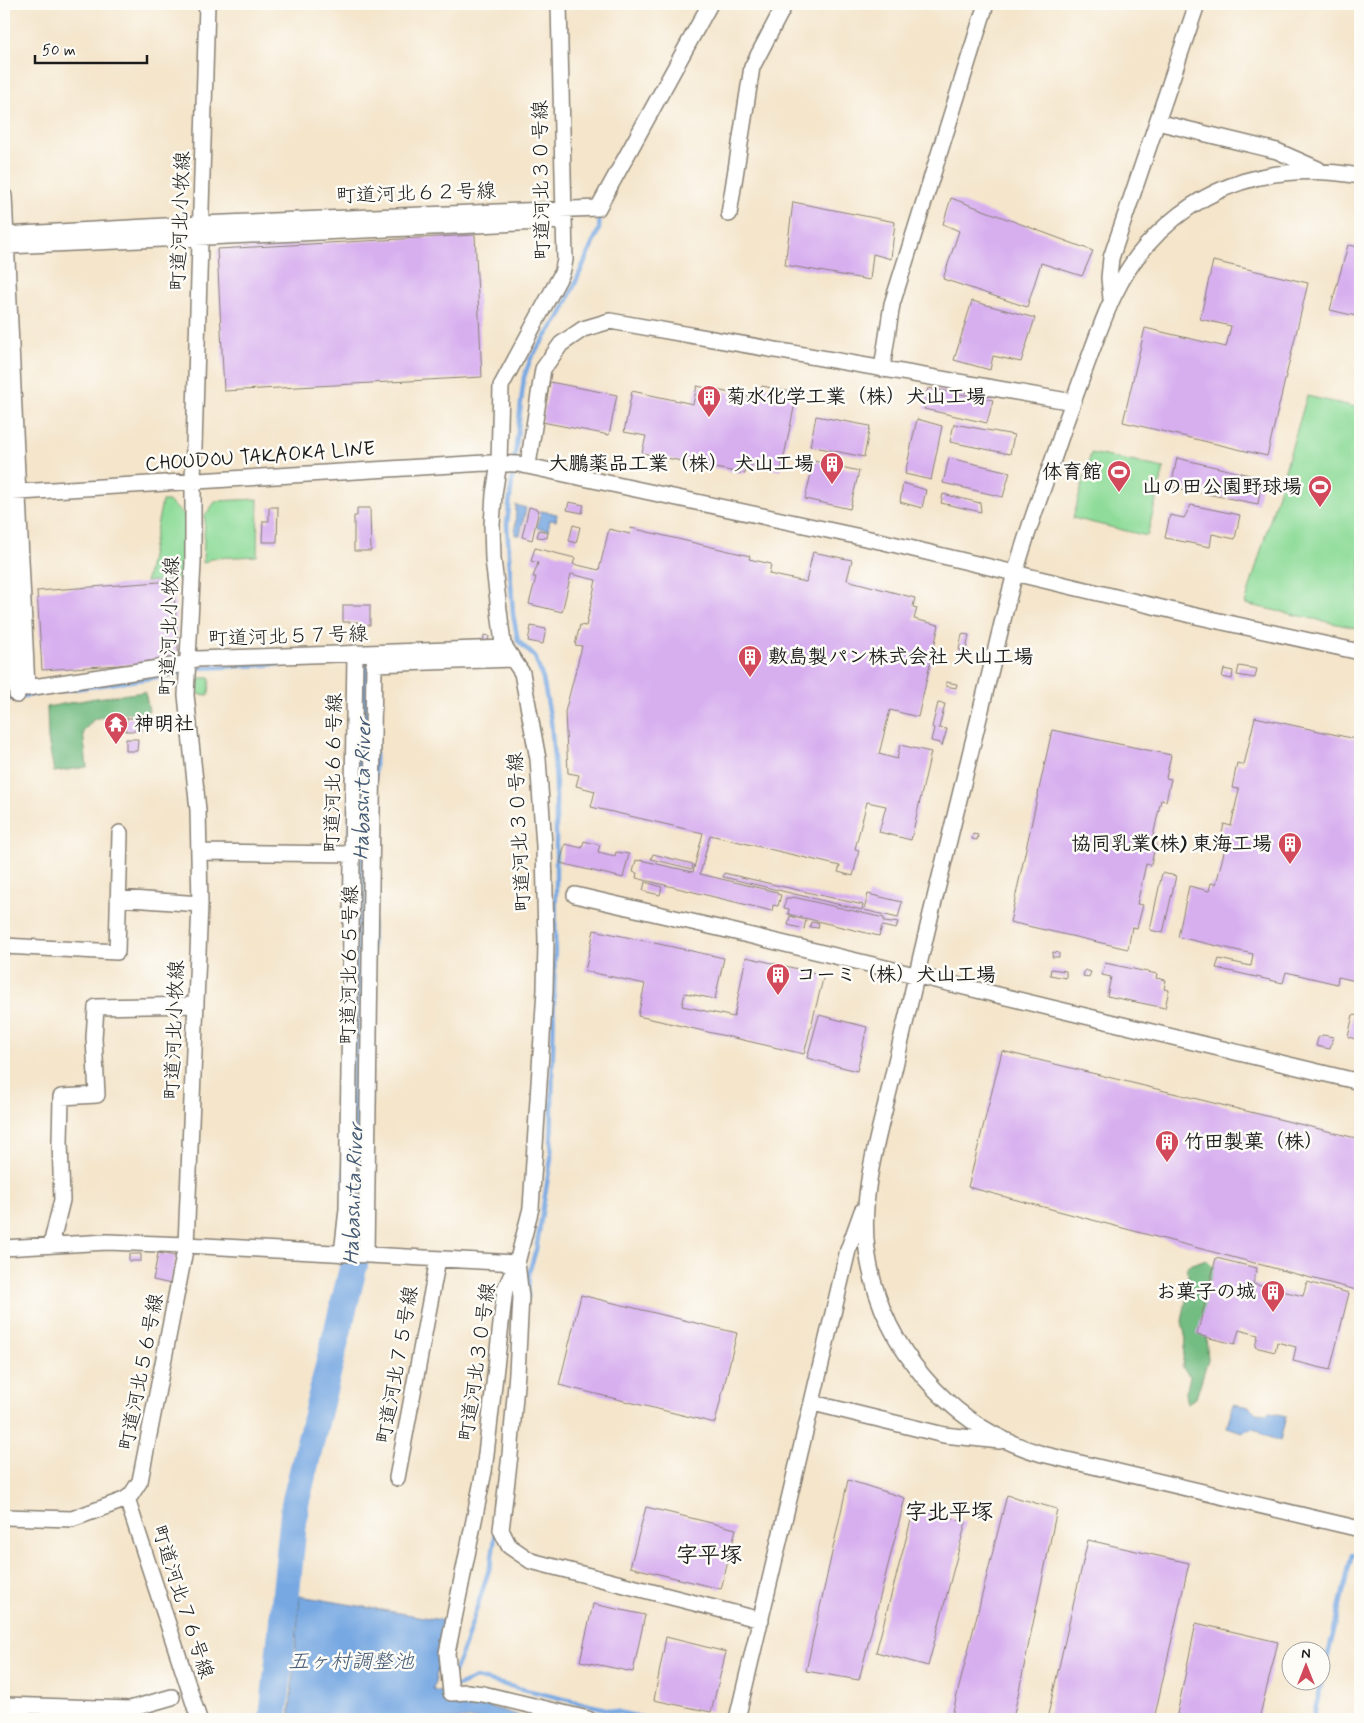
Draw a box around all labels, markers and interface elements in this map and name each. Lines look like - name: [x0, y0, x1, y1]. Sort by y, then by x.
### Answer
- scale bar: [35, 32, 148, 64]
- text: 50 m: [42, 41, 76, 61]
- street label: 町道河北３０号線: [527, 100, 557, 260]
- street label: 町道河北小牧線: [165, 151, 197, 291]
- street label: 町道河北６２号線: [336, 178, 496, 210]
- building icon: 菊水化学工業（株）犬山工場: [696, 384, 722, 418]
- place label: 菊水化学工業（株）犬山工場: [726, 384, 986, 411]
- street label: CHOUDOU TAKAOKA LINE: [144, 435, 376, 479]
- place label: 大鵬薬品工業（株） 犬山工場: [549, 451, 814, 478]
- building icon: 大鵬薬品工業（株） 犬山工場: [819, 451, 845, 485]
- place label: 体育館: [1042, 459, 1102, 486]
- sports icon: 体育館: [1106, 459, 1132, 493]
- place label: 山の田公園野球場: [1142, 474, 1302, 501]
- sports icon: 山の田公園野球場: [1307, 474, 1333, 508]
- street label: 町道河北小牧線: [154, 556, 186, 696]
- street label: 町道河北５７号線: [208, 621, 368, 653]
- building icon: 敷島製パン株式会社 犬山工場: [737, 644, 763, 678]
- place label: 敷島製パン株式会社 犬山工場: [768, 644, 1033, 671]
- street label: 町道河北６６号線: [319, 693, 349, 853]
- temple icon: 神明社: [103, 711, 129, 745]
- place label: 神明社: [134, 711, 194, 738]
- water label: Habashita River: [348, 716, 378, 860]
- street label: 町道河北３０号線: [502, 751, 538, 913]
- place label: 協同乳業(株) 東海工場: [1071, 831, 1272, 858]
- building icon: 協同乳業(株) 東海工場: [1277, 831, 1303, 865]
- street label: 町道河北６５号線: [335, 885, 365, 1045]
- street label: 町道河北小牧線: [159, 960, 191, 1100]
- building icon: コーミ（株）犬山工場: [765, 962, 791, 996]
- place label: コーミ（株）犬山工場: [796, 962, 996, 989]
- water label: Habashita River: [338, 1120, 371, 1265]
- building icon: 竹田製菓（株）: [1154, 1129, 1180, 1163]
- place label: 竹田製菓（株）: [1184, 1129, 1324, 1156]
- place label: お菓子の城: [1156, 1279, 1256, 1306]
- building icon: お菓子の城: [1260, 1279, 1286, 1313]
- street label: 町道河北３０号線: [453, 1281, 503, 1443]
- street label: 町道河北７５号線: [371, 1284, 425, 1446]
- street label: 町道河北５６号線: [113, 1291, 171, 1453]
- district label: 字北平塚: [905, 1499, 993, 1527]
- street label: 町道河北７６号線: [144, 1522, 220, 1682]
- district label: 字平塚: [676, 1542, 742, 1570]
- north arrow: [1282, 1640, 1332, 1690]
- text: N: [1301, 1645, 1311, 1663]
- water label: 五ヶ村調整池: [288, 1648, 415, 1676]

